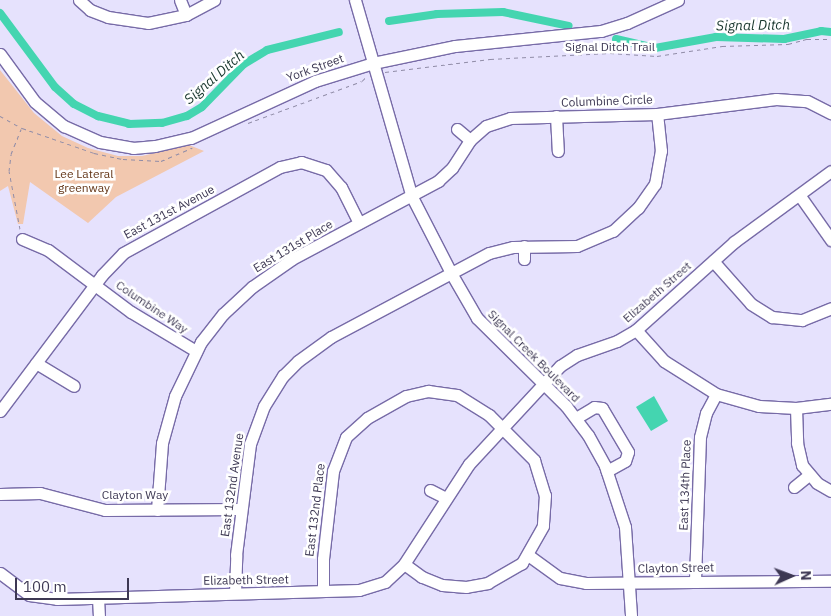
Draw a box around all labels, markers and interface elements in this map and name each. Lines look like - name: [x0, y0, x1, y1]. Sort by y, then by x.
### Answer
- water label: Signal Ditch: [716, 16, 790, 34]
- street label: Signal Ditch Trail: [565, 40, 655, 54]
- water label: Signal Ditch: [181, 46, 247, 108]
- street label: York Street: [284, 51, 346, 85]
- street label: Columbine Circle: [561, 92, 653, 110]
- park label: Lee Lateral greenway: [54, 167, 114, 195]
- street label: East 131st Avenue: [121, 182, 217, 242]
- street label: East 131st Place: [251, 217, 335, 275]
- street label: Elizabeth Street: [620, 258, 694, 326]
- street label: Columbine Way: [113, 278, 191, 336]
- street label: Signal Creek Boulevard: [485, 307, 583, 405]
- street label: East 132nd Avenue: [218, 432, 246, 538]
- street label: East 134th Place: [676, 439, 694, 531]
- street label: East 132nd Place: [302, 463, 328, 557]
- street label: Clayton Way: [102, 488, 168, 502]
- north arrow: [766, 551, 816, 601]
- street label: Clayton Street: [638, 560, 714, 576]
- scale bar: [18, 568, 131, 600]
- text: N: [797, 570, 815, 581]
- street label: Elizabeth Street: [203, 572, 289, 588]
- text: 100 m: [23, 577, 67, 596]

